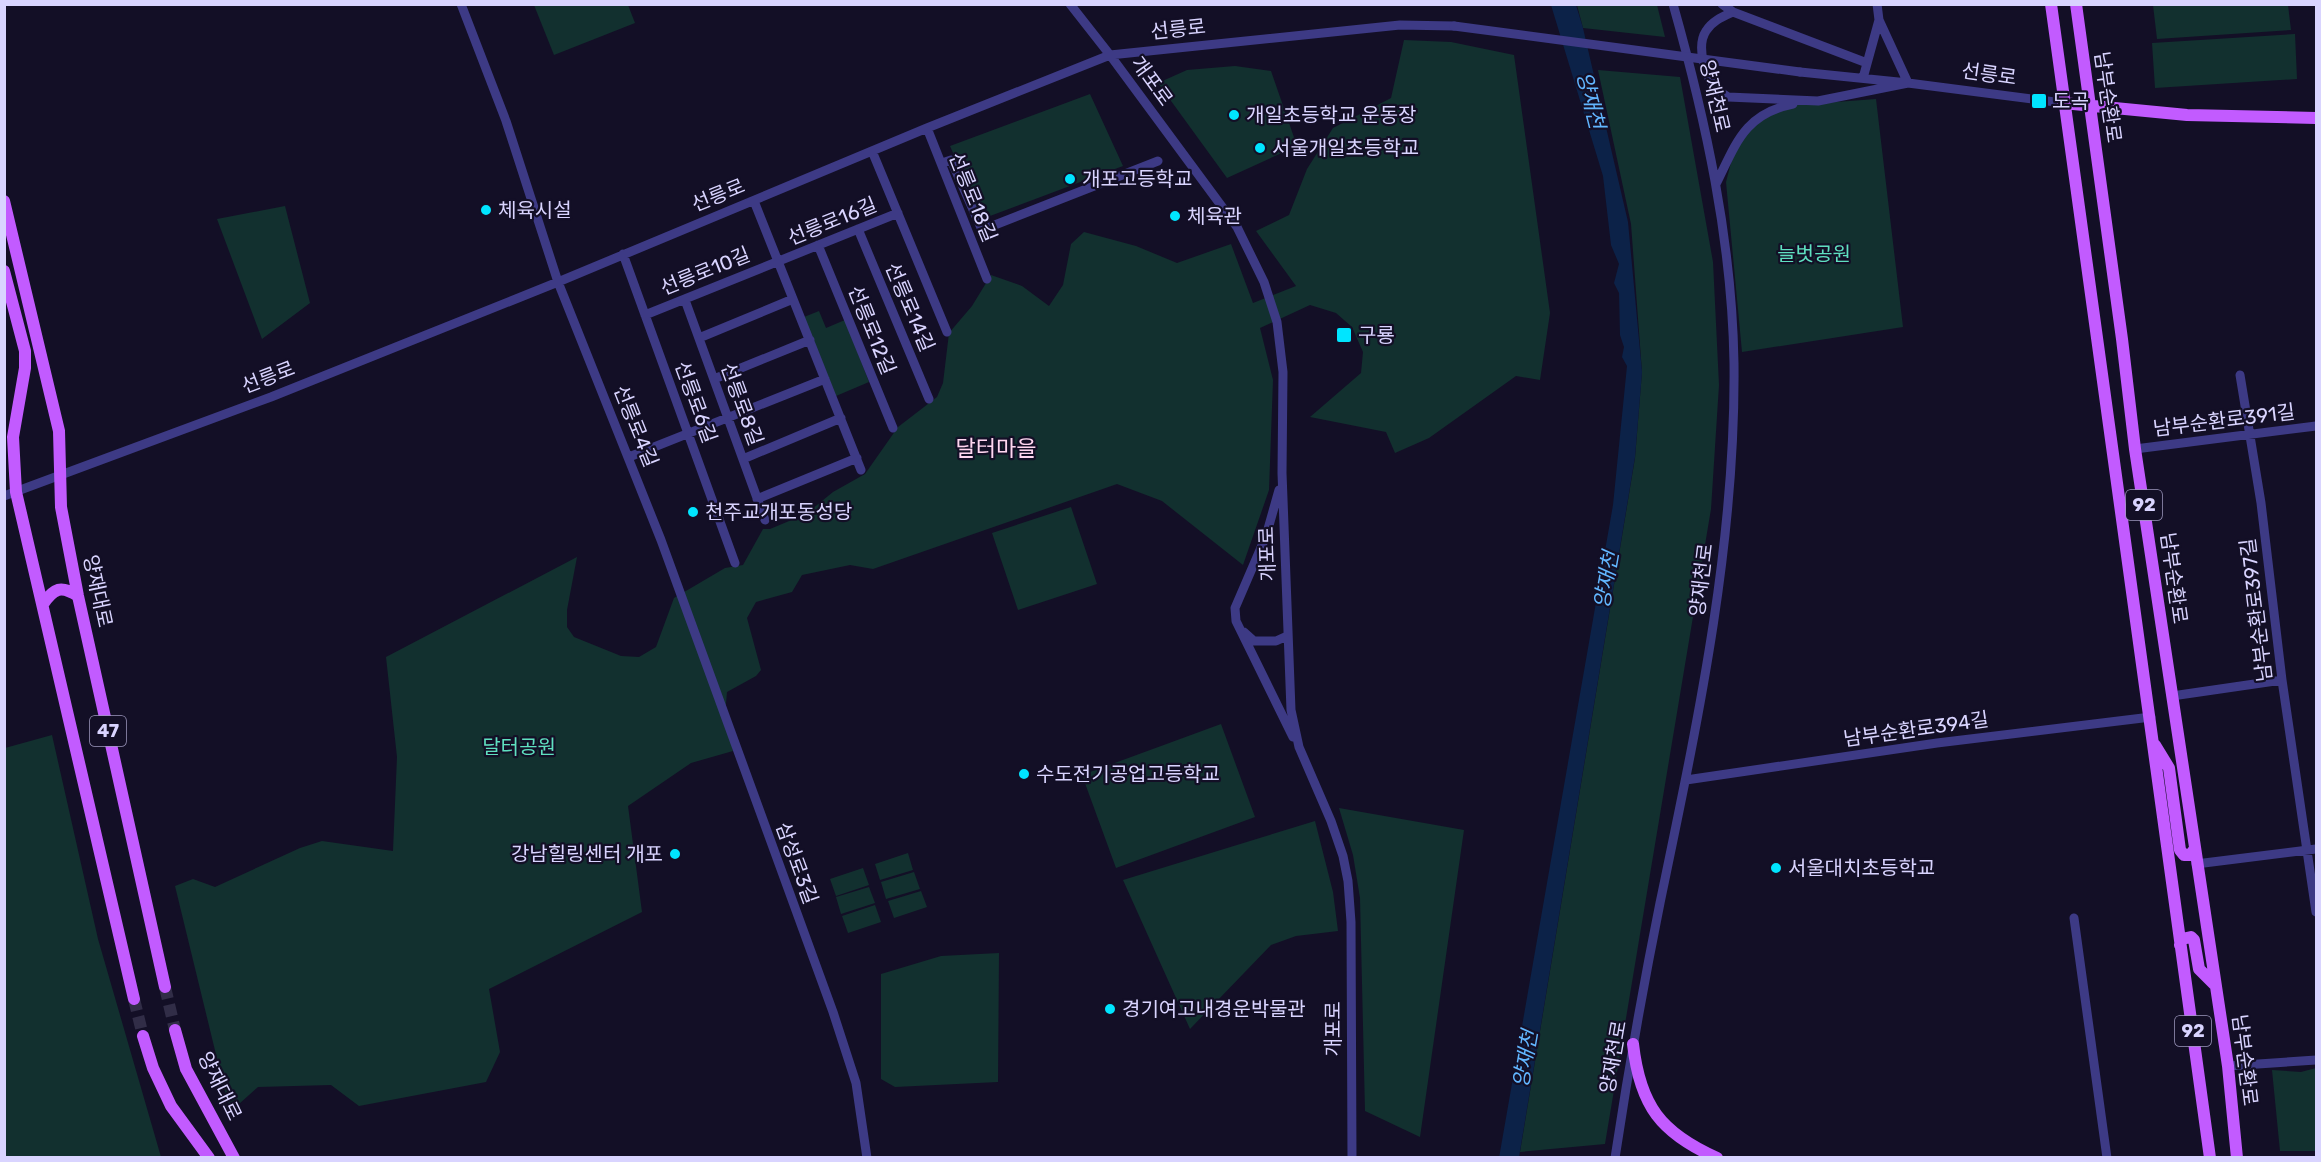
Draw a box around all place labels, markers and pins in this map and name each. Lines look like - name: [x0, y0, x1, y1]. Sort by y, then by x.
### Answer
- place label: 도곡: [2052, 89, 2089, 113]
- marker: 도곡: [2030, 92, 2048, 110]
- place label: 개일초등학교 운동장: [1246, 103, 1417, 127]
- marker: 개일초등학교 운동장: [1227, 108, 1241, 122]
- place label: 서울개일초등학교: [1272, 136, 1419, 160]
- marker: 서울개일초등학교: [1253, 141, 1267, 155]
- place label: 개포고등학교: [1082, 167, 1192, 191]
- marker: 개포고등학교: [1063, 172, 1077, 186]
- place label: 체육시설: [498, 198, 572, 222]
- marker: 체육시설: [479, 203, 493, 217]
- place label: 체육관: [1187, 204, 1242, 228]
- marker: 체육관: [1168, 209, 1182, 223]
- place label: 구룡: [1358, 323, 1395, 347]
- marker: 구룡: [1335, 326, 1353, 344]
- place label: 천주교개포동성당: [705, 500, 852, 524]
- marker: 천주교개포동성당: [686, 505, 700, 519]
- place label: 수도전기공업고등학교: [1036, 762, 1220, 786]
- marker: 수도전기공업고등학교: [1017, 767, 1031, 781]
- place label: 강남힐링센터 개포: [511, 842, 663, 866]
- marker: 강남힐링센터 개포: [668, 847, 682, 861]
- place label: 서울대치초등학교: [1788, 856, 1935, 880]
- marker: 서울대치초등학교: [1769, 861, 1783, 875]
- place label: 경기여고내경운박물관: [1122, 997, 1306, 1021]
- marker: 경기여고내경운박물관: [1103, 1002, 1117, 1016]

